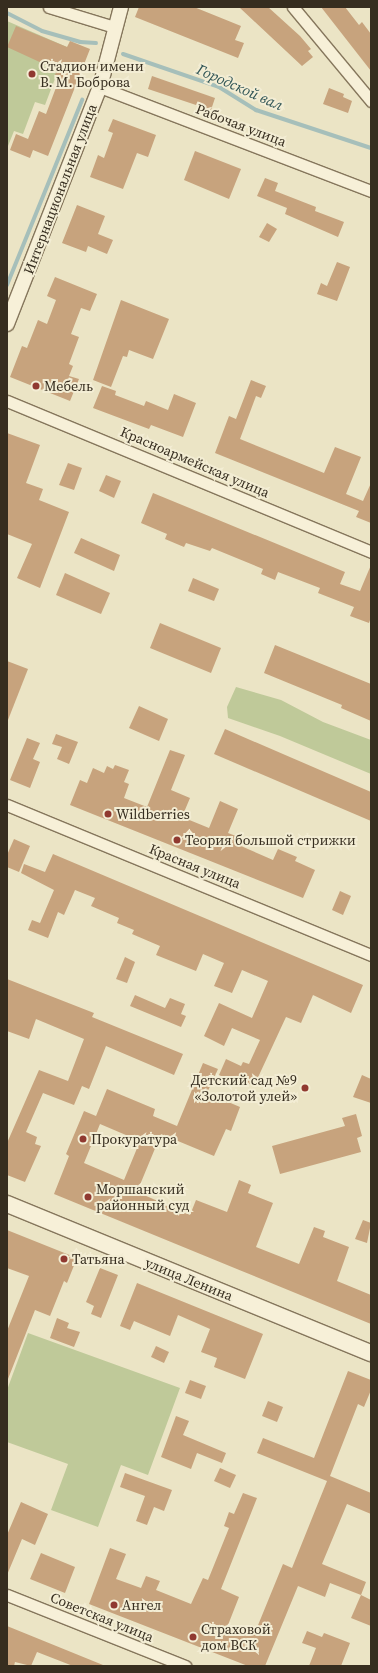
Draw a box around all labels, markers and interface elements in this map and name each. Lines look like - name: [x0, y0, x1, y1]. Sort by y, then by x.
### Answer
- place label: Стадион имени В. М. Боброва: [40, 58, 144, 90]
- water label: Городской вал: [194, 60, 286, 114]
- marker: Стадион имени В. М. Боброва: [27, 69, 37, 79]
- street label: Рабочая улица: [193, 100, 289, 150]
- street label: Интернациональная улица: [20, 102, 100, 276]
- place label: Мебель: [44, 378, 93, 394]
- marker: Мебель: [31, 381, 41, 391]
- street label: Красноармейская улица: [118, 423, 272, 501]
- place label: Wildberries: [116, 806, 190, 822]
- marker: Wildberries: [103, 809, 113, 819]
- place label: Теория большой стрижки: [185, 832, 356, 848]
- marker: Теория большой стрижки: [172, 835, 182, 845]
- street label: Красная улица: [147, 840, 243, 892]
- place label: Детский сад №9 «Золотой улей»: [191, 1072, 297, 1104]
- marker: Детский сад №9 «Золотой улей»: [300, 1083, 310, 1093]
- place label: Прокуратура: [91, 1131, 177, 1147]
- marker: Прокуратура: [78, 1134, 88, 1144]
- place label: Моршанский районный суд: [96, 1181, 190, 1214]
- marker: Моршанский районный суд: [83, 1192, 93, 1202]
- place label: Татьяна: [72, 1251, 125, 1267]
- marker: Татьяна: [59, 1254, 69, 1264]
- street label: улица Ленина: [143, 1254, 235, 1304]
- street label: Советская улица: [48, 1589, 156, 1645]
- place label: Ангел: [122, 1597, 161, 1613]
- marker: Ангел: [109, 1600, 119, 1610]
- place label: Страховой дом ВСК: [201, 1621, 271, 1654]
- marker: Страховой дом ВСК: [188, 1632, 198, 1642]

